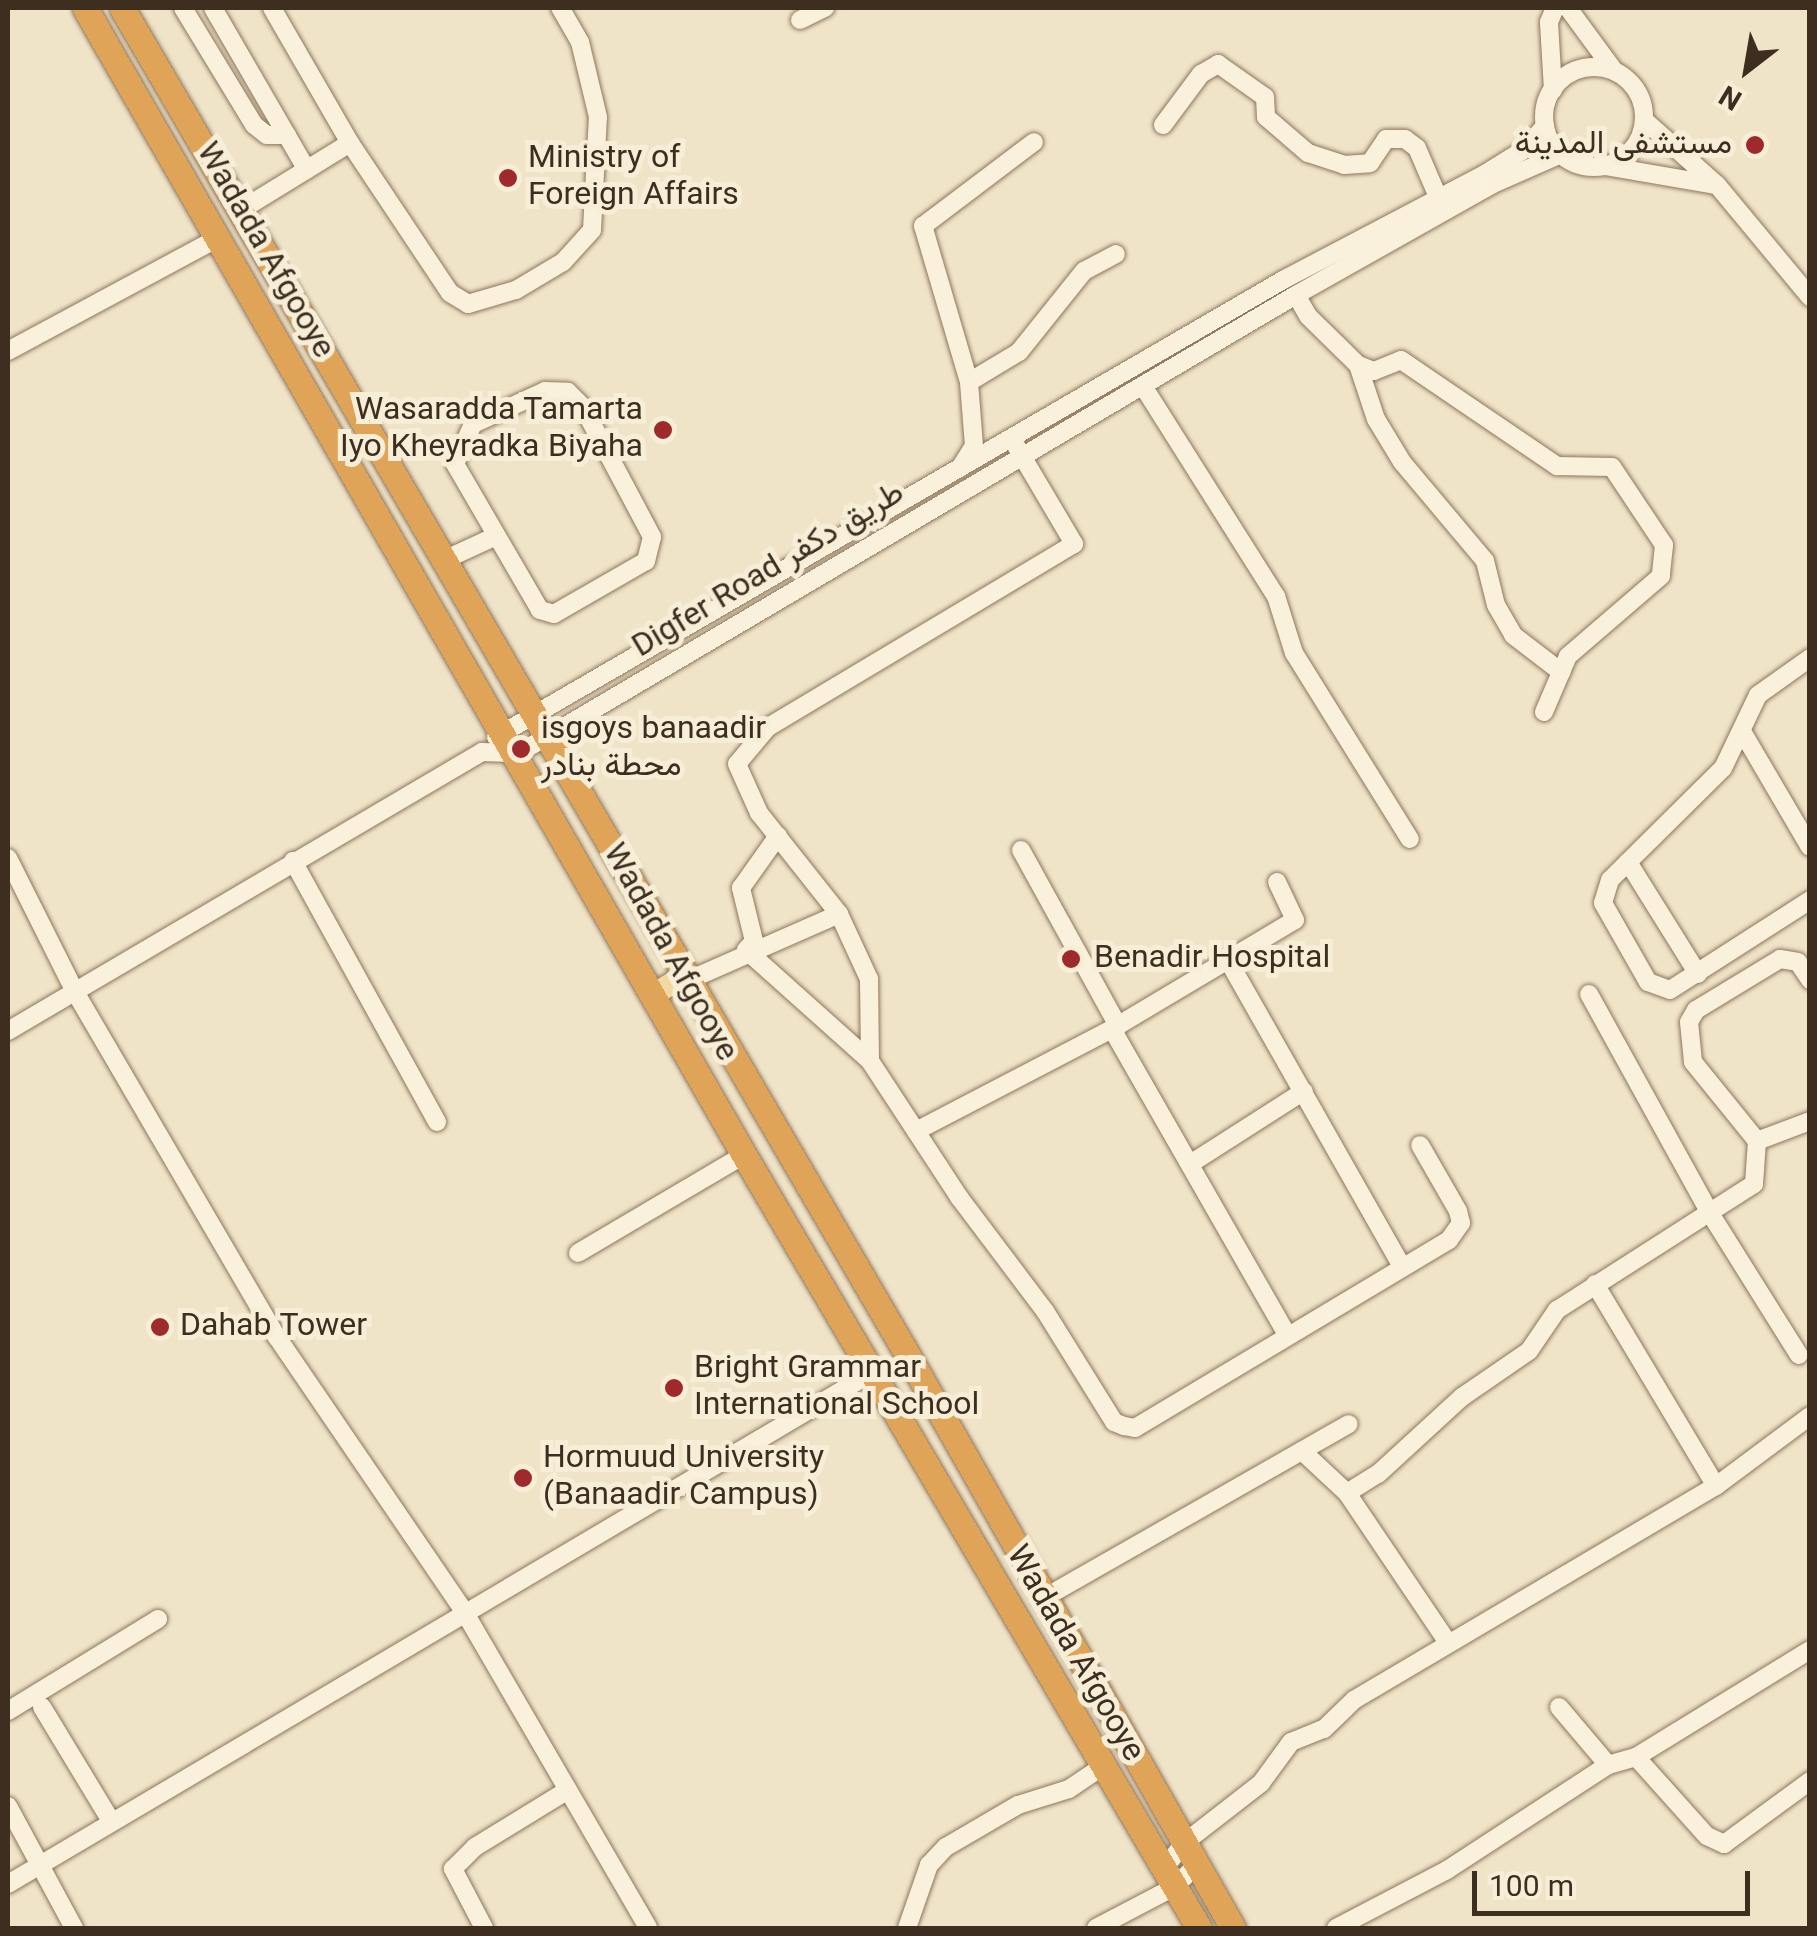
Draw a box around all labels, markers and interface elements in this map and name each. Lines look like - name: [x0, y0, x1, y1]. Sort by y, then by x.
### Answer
- north arrow: [1697, 20, 1797, 120]
- text: N: [1712, 72, 1751, 120]
- place label: مستشفى المدينة: [1515, 126, 1732, 164]
- marker: مستشفى المدينة: [1742, 132, 1768, 158]
- street label: Wadada Afgooye: [187, 136, 341, 366]
- place label: Ministry of Foreign Affairs: [528, 141, 739, 216]
- marker: Ministry of Foreign Affairs: [497, 167, 519, 189]
- place label: Wasaradda Tamarta Iyo Kheyradka Biyaha: [340, 393, 643, 468]
- marker: Wasaradda Tamarta Iyo Kheyradka Biyaha: [652, 419, 674, 441]
- street label: Digfer Road طريق دكفر: [626, 475, 912, 667]
- place label: isgoys banaadir محطة بنادر: [541, 712, 766, 787]
- marker: isgoys banaadir محطة بنادر: [510, 738, 532, 760]
- street label: Wadada Afgooye: [593, 838, 745, 1068]
- place label: Benadir Hospital: [1094, 940, 1330, 978]
- marker: Benadir Hospital: [1058, 946, 1084, 972]
- place label: Dahab Tower: [180, 1308, 368, 1346]
- marker: Dahab Tower: [149, 1316, 171, 1338]
- place label: Bright Grammar International School: [694, 1351, 979, 1426]
- marker: Bright Grammar International School: [663, 1377, 685, 1399]
- place label: Hormuud University (Banaadir Campus): [543, 1441, 824, 1516]
- marker: Hormuud University (Banaadir Campus): [512, 1467, 534, 1489]
- street label: Wadada Afgooye: [997, 1539, 1151, 1769]
- scale bar: [1477, 1851, 1754, 1913]
- text: 100 m: [1489, 1865, 1574, 1912]

